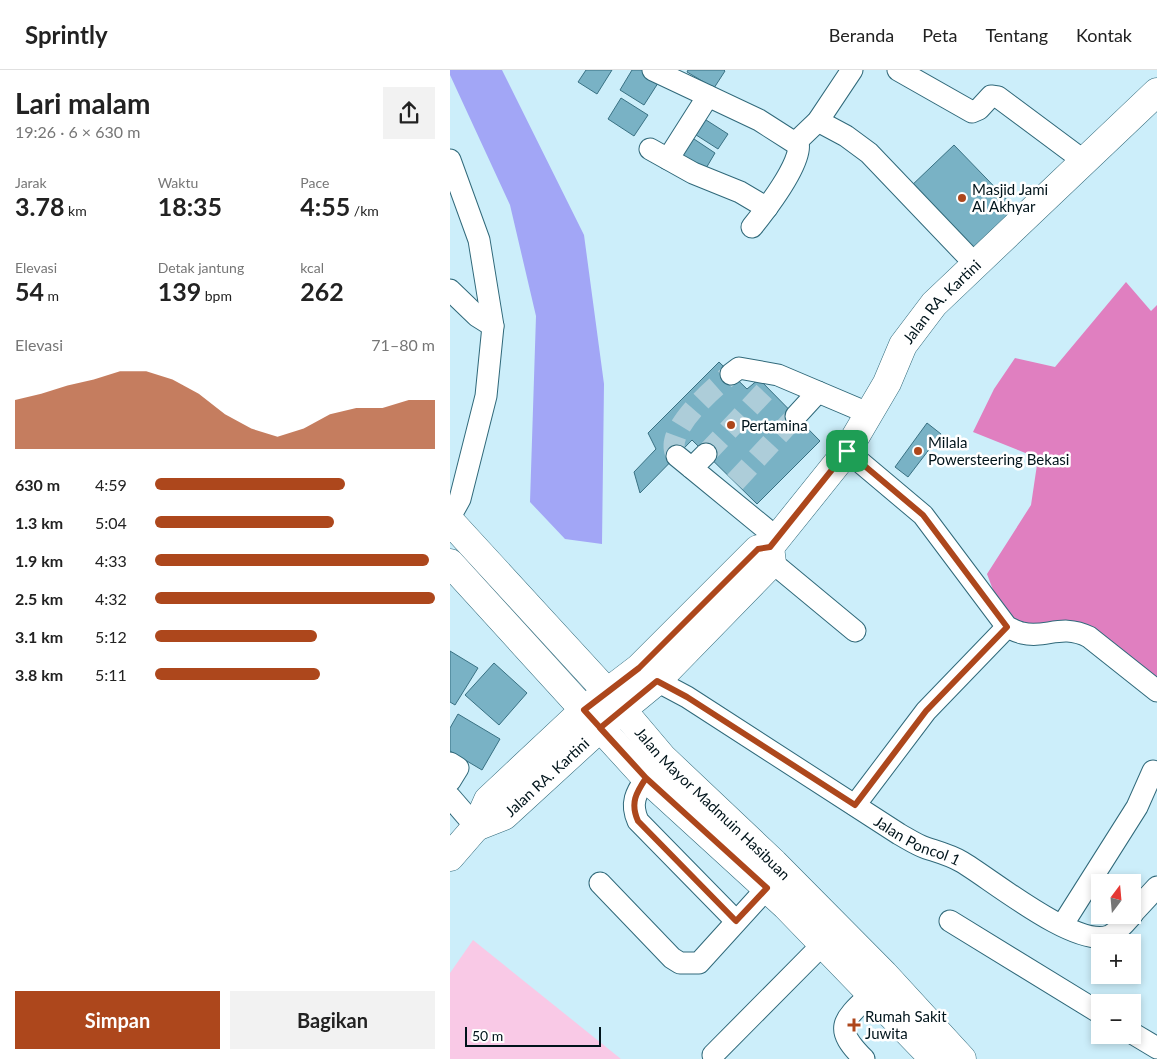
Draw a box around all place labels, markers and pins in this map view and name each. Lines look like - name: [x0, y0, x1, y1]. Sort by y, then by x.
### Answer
- place label: Masjid Jami Al Akhyar: [972, 180, 1048, 215]
- marker: Masjid Jami Al Akhyar: [956, 192, 968, 204]
- place label: Pertamina: [741, 416, 808, 434]
- marker: Pertamina: [725, 419, 737, 431]
- pin: [826, 430, 868, 472]
- place label: Milala Powersteering Bekasi: [928, 433, 1069, 468]
- marker: Milala Powersteering Bekasi: [912, 445, 924, 457]
- place label: Rumah Sakit Juwita: [865, 1007, 947, 1042]
- marker: Rumah Sakit Juwita: [847, 1018, 861, 1032]

